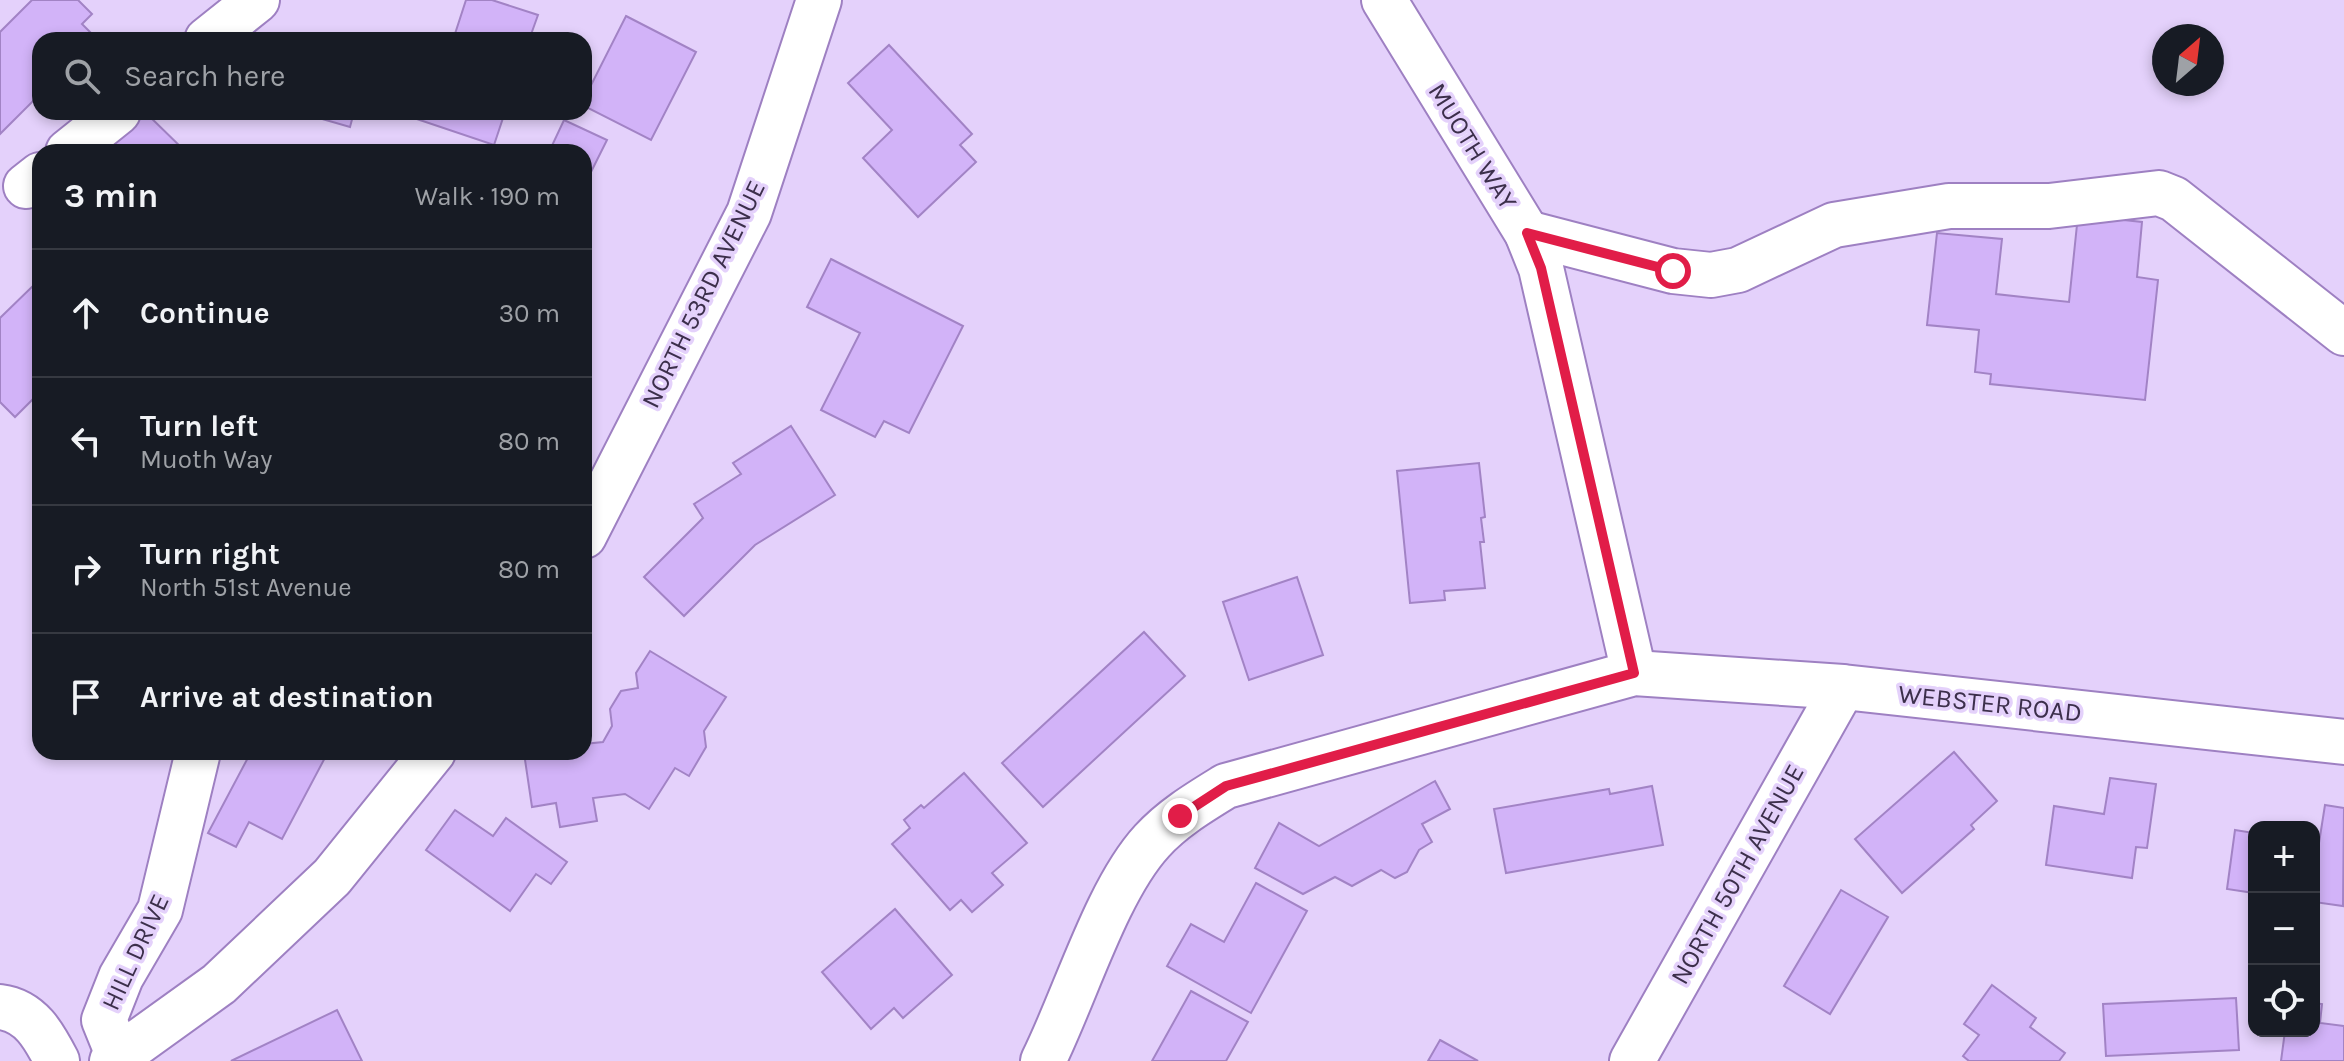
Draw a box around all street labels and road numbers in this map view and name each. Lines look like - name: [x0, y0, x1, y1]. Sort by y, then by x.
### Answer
- street label: MUOTH WAY: [1421, 77, 1524, 216]
- street label: NORTH 53RD AVENUE: [635, 175, 772, 413]
- street label: WEBSTER ROAD: [1897, 678, 2083, 729]
- street label: NORTH 50TH AVENUE: [1664, 759, 1811, 990]
- street label: HILL DRIVE: [95, 889, 176, 1015]

